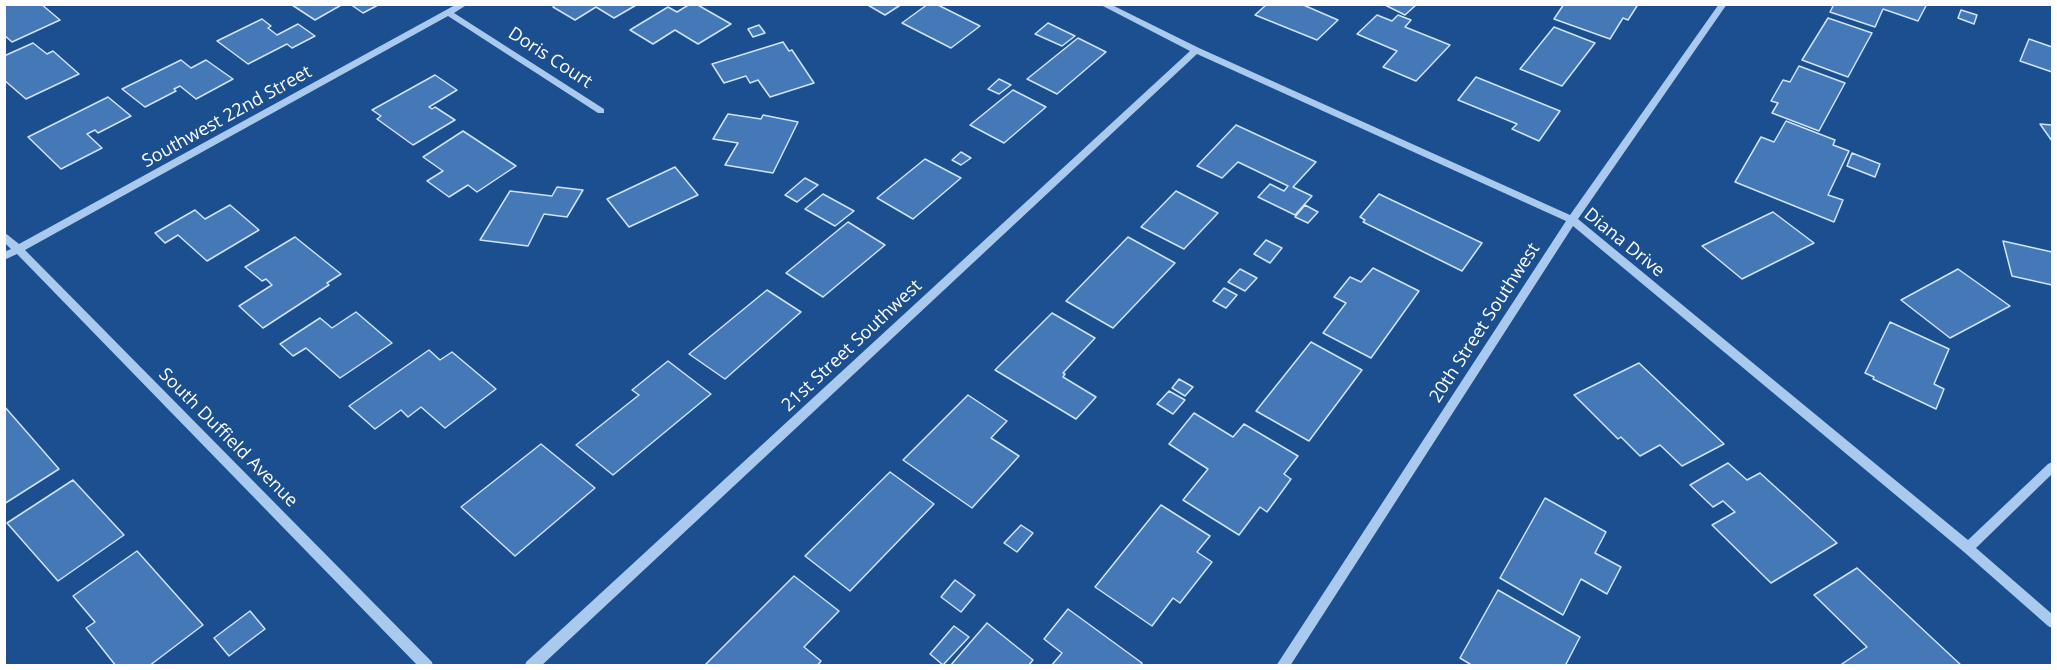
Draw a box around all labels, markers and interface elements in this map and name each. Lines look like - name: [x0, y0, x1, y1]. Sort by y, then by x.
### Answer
- street label: Doris Court: [504, 23, 596, 93]
- street label: Southwest 22nd Street: [138, 61, 316, 173]
- street label: Diana Drive: [1579, 204, 1669, 282]
- street label: 20th Street Southwest: [1425, 239, 1545, 407]
- street label: 21st Street Southwest: [778, 276, 926, 416]
- street label: South Duffield Avenue: [154, 364, 302, 512]

